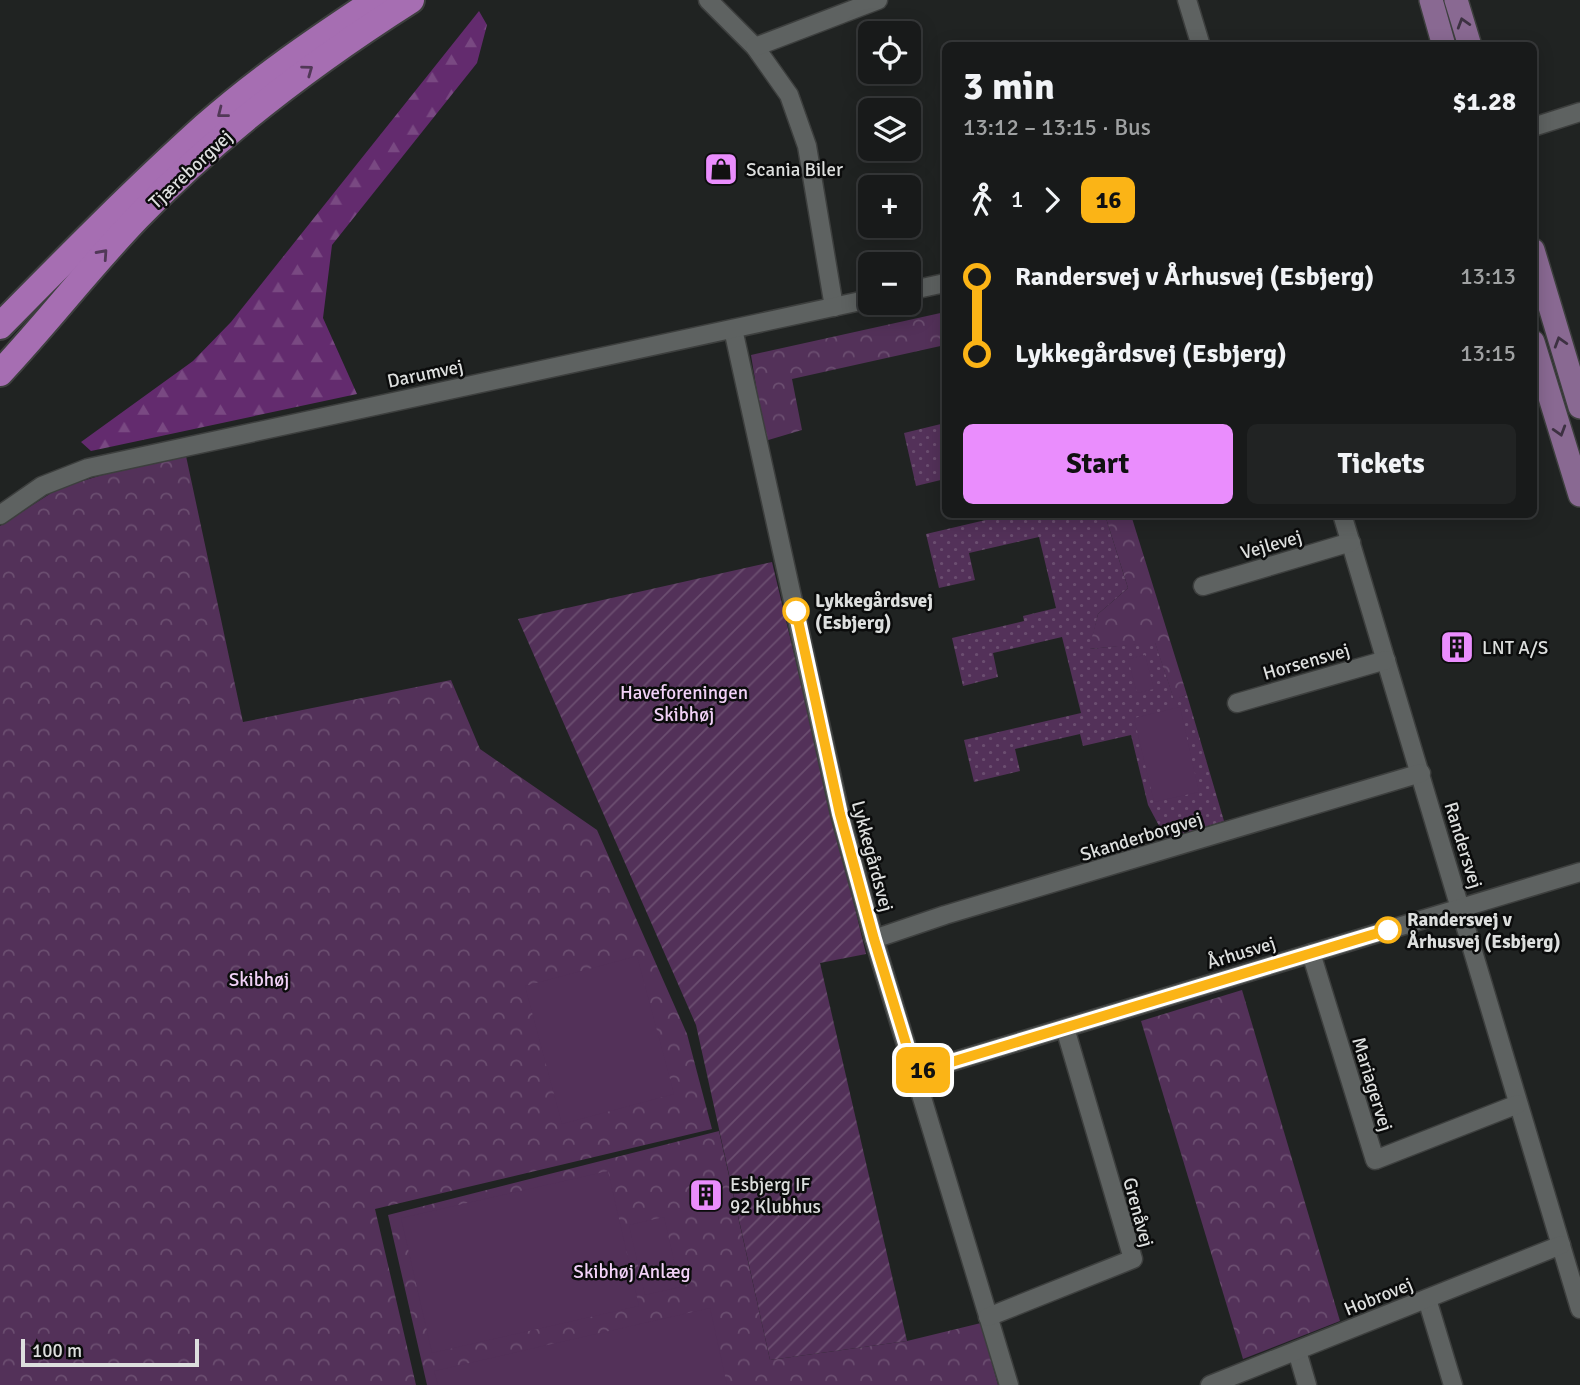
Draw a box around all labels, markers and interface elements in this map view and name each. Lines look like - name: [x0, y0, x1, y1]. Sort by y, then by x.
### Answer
- one-way arrow: [1456, 17, 1471, 29]
- map controls: [858, 21, 921, 315]
- button: locate: [858, 21, 921, 84]
- text: 3 min: [963, 63, 1055, 110]
- one-way arrow: [300, 65, 313, 78]
- text: $1.28: [1452, 86, 1516, 118]
- button: layers: [858, 98, 921, 161]
- one-way arrow: [218, 104, 230, 117]
- text: 13:12 – 13:15 · Bus: [963, 113, 1151, 142]
- street label: Tjæreborgvej: [144, 125, 237, 214]
- shop icon: Scania Biler: [702, 150, 740, 188]
- place label: Scania Biler: [746, 158, 843, 182]
- button: +: [858, 175, 921, 238]
- icon: walk: [963, 181, 1001, 219]
- icon: forward: [1033, 181, 1071, 219]
- text: 1: [1011, 185, 1023, 214]
- text: 16: [1095, 185, 1121, 215]
- one-way arrow: [95, 249, 107, 262]
- button: −: [858, 252, 921, 315]
- text: Randersvej v Århusvej (Esbjerg): [1015, 261, 1374, 293]
- text: 13:13: [1460, 262, 1516, 291]
- one-way arrow: [1554, 336, 1569, 348]
- text: Lykkegårdsvej (Esbjerg): [1015, 338, 1287, 370]
- text: 13:15: [1460, 339, 1516, 368]
- street label: Darumvej: [385, 354, 465, 394]
- button: Start: [963, 424, 1233, 504]
- button: Tickets: [1247, 424, 1516, 504]
- one-way arrow: [1552, 425, 1567, 437]
- street label: Vejlevej: [1238, 525, 1305, 565]
- place label: Lykkegårdsvej (Esbjerg): [815, 589, 933, 635]
- marker: Lykkegårdsvej (Esbjerg): [783, 598, 809, 624]
- building icon: LNT A/S: [1438, 628, 1476, 666]
- place label: LNT A/S: [1482, 636, 1548, 660]
- street label: Horsensvej: [1260, 638, 1353, 686]
- park label: Haveforeningen Skibhøj: [620, 681, 748, 727]
- street label: Lykkegårdsvej: [846, 798, 898, 914]
- street label: Randersvej: [1439, 799, 1488, 892]
- street label: Skanderborgvej: [1077, 807, 1205, 867]
- place label: Randersvej v Århusvej (Esbjerg): [1407, 908, 1561, 954]
- marker: Randersvej v Århusvej (Esbjerg): [1375, 917, 1401, 943]
- street label: Århusvej: [1204, 931, 1279, 975]
- park label: Skibhøj: [229, 968, 289, 992]
- street label: Mariagervej: [1346, 1034, 1398, 1134]
- line badge: 16: [892, 1047, 954, 1093]
- text: 16: [910, 1055, 936, 1085]
- place label: Esbjerg IF 92 Klubhus: [730, 1173, 821, 1219]
- street label: Grenåvej: [1117, 1175, 1159, 1250]
- building icon: Esbjerg IF 92 Klubhus: [687, 1176, 725, 1214]
- park label: Skibhøj Anlæg: [573, 1260, 691, 1284]
- street label: Hobrovej: [1340, 1272, 1416, 1322]
- scale bar: [21, 1336, 200, 1368]
- text: 100 m: [32, 1339, 82, 1363]

